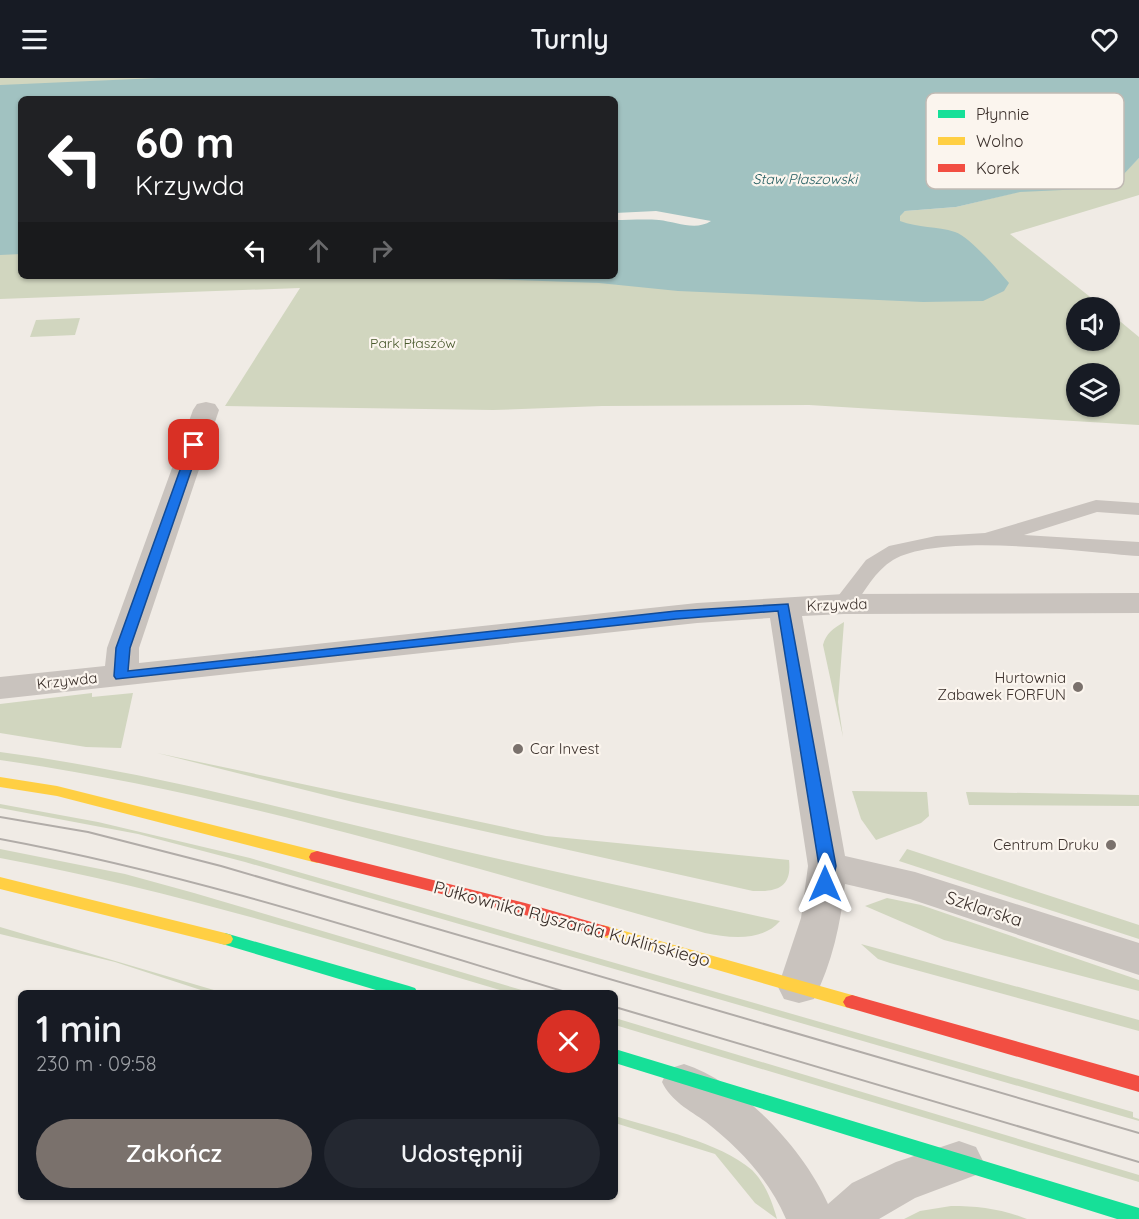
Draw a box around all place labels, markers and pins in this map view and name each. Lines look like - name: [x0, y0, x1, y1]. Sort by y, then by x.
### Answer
- pin: [168, 419, 219, 470]
- place label: Hurtownia Zabawek FORFUN: [937, 668, 1066, 704]
- marker: Hurtownia Zabawek FORFUN: [1071, 680, 1085, 694]
- place label: Car Invest: [530, 739, 600, 758]
- marker: Car Invest: [511, 742, 525, 756]
- place label: Centrum Druku: [993, 835, 1099, 854]
- marker: Centrum Druku: [1104, 838, 1118, 852]

